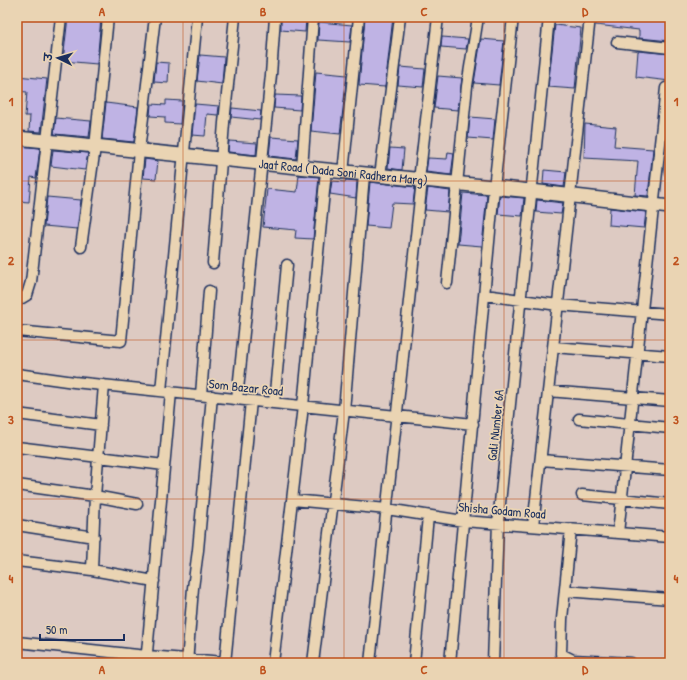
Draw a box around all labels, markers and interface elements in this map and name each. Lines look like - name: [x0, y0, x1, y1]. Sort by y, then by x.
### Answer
- text: A: [99, 2, 106, 20]
- text: B: [260, 2, 267, 20]
- text: C: [420, 2, 428, 20]
- text: D: [582, 2, 589, 20]
- north arrow: [38, 38, 78, 78]
- text: उ: [41, 51, 55, 62]
- text: 1: [9, 92, 14, 110]
- text: 1: [674, 92, 679, 110]
- street label: Jaat Road ( Dada Soni Radhera Marg): [258, 154, 429, 189]
- text: 2: [8, 251, 15, 269]
- text: 2: [673, 251, 680, 269]
- street label: Som Bazar Road: [208, 374, 284, 400]
- street label: Gali Number 6A: [482, 388, 508, 462]
- text: 3: [8, 410, 14, 428]
- text: 3: [673, 410, 679, 428]
- street label: Shisha Godam Road: [458, 497, 546, 523]
- text: 4: [9, 569, 14, 587]
- text: 4: [674, 569, 679, 587]
- scale bar: [40, 616, 124, 642]
- text: 50 m: [46, 621, 67, 638]
- text: A: [99, 660, 106, 678]
- text: B: [260, 660, 267, 678]
- text: C: [420, 660, 428, 678]
- text: D: [582, 660, 589, 678]

